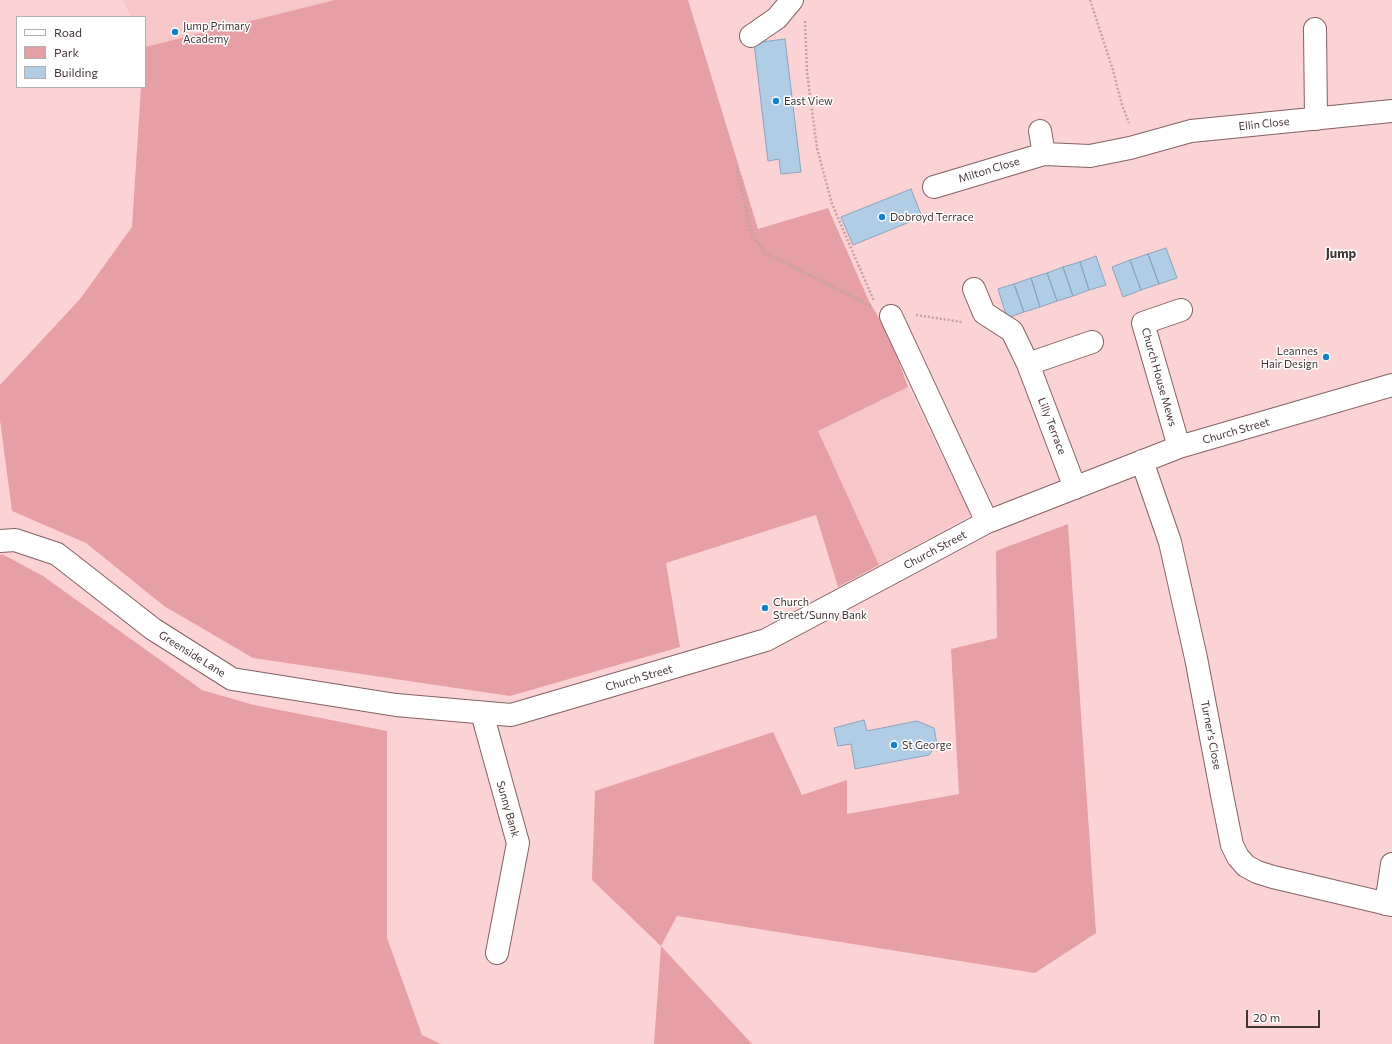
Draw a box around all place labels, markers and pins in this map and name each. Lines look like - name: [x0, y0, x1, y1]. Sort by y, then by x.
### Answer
- place label: Jump Primary Academy: [183, 19, 250, 45]
- marker: Jump Primary Academy: [170, 27, 180, 37]
- place label: East View: [784, 94, 833, 108]
- marker: East View: [771, 96, 781, 106]
- place label: Dobroyd Terrace: [890, 210, 973, 224]
- marker: Dobroyd Terrace: [877, 212, 887, 222]
- place label: Leannes Hair Design: [1261, 344, 1318, 370]
- marker: Leannes Hair Design: [1321, 352, 1331, 362]
- place label: Church Street/Sunny Bank: [773, 595, 867, 621]
- marker: Church Street/Sunny Bank: [760, 603, 770, 613]
- place label: St George: [902, 738, 951, 752]
- marker: St George: [889, 740, 899, 750]

